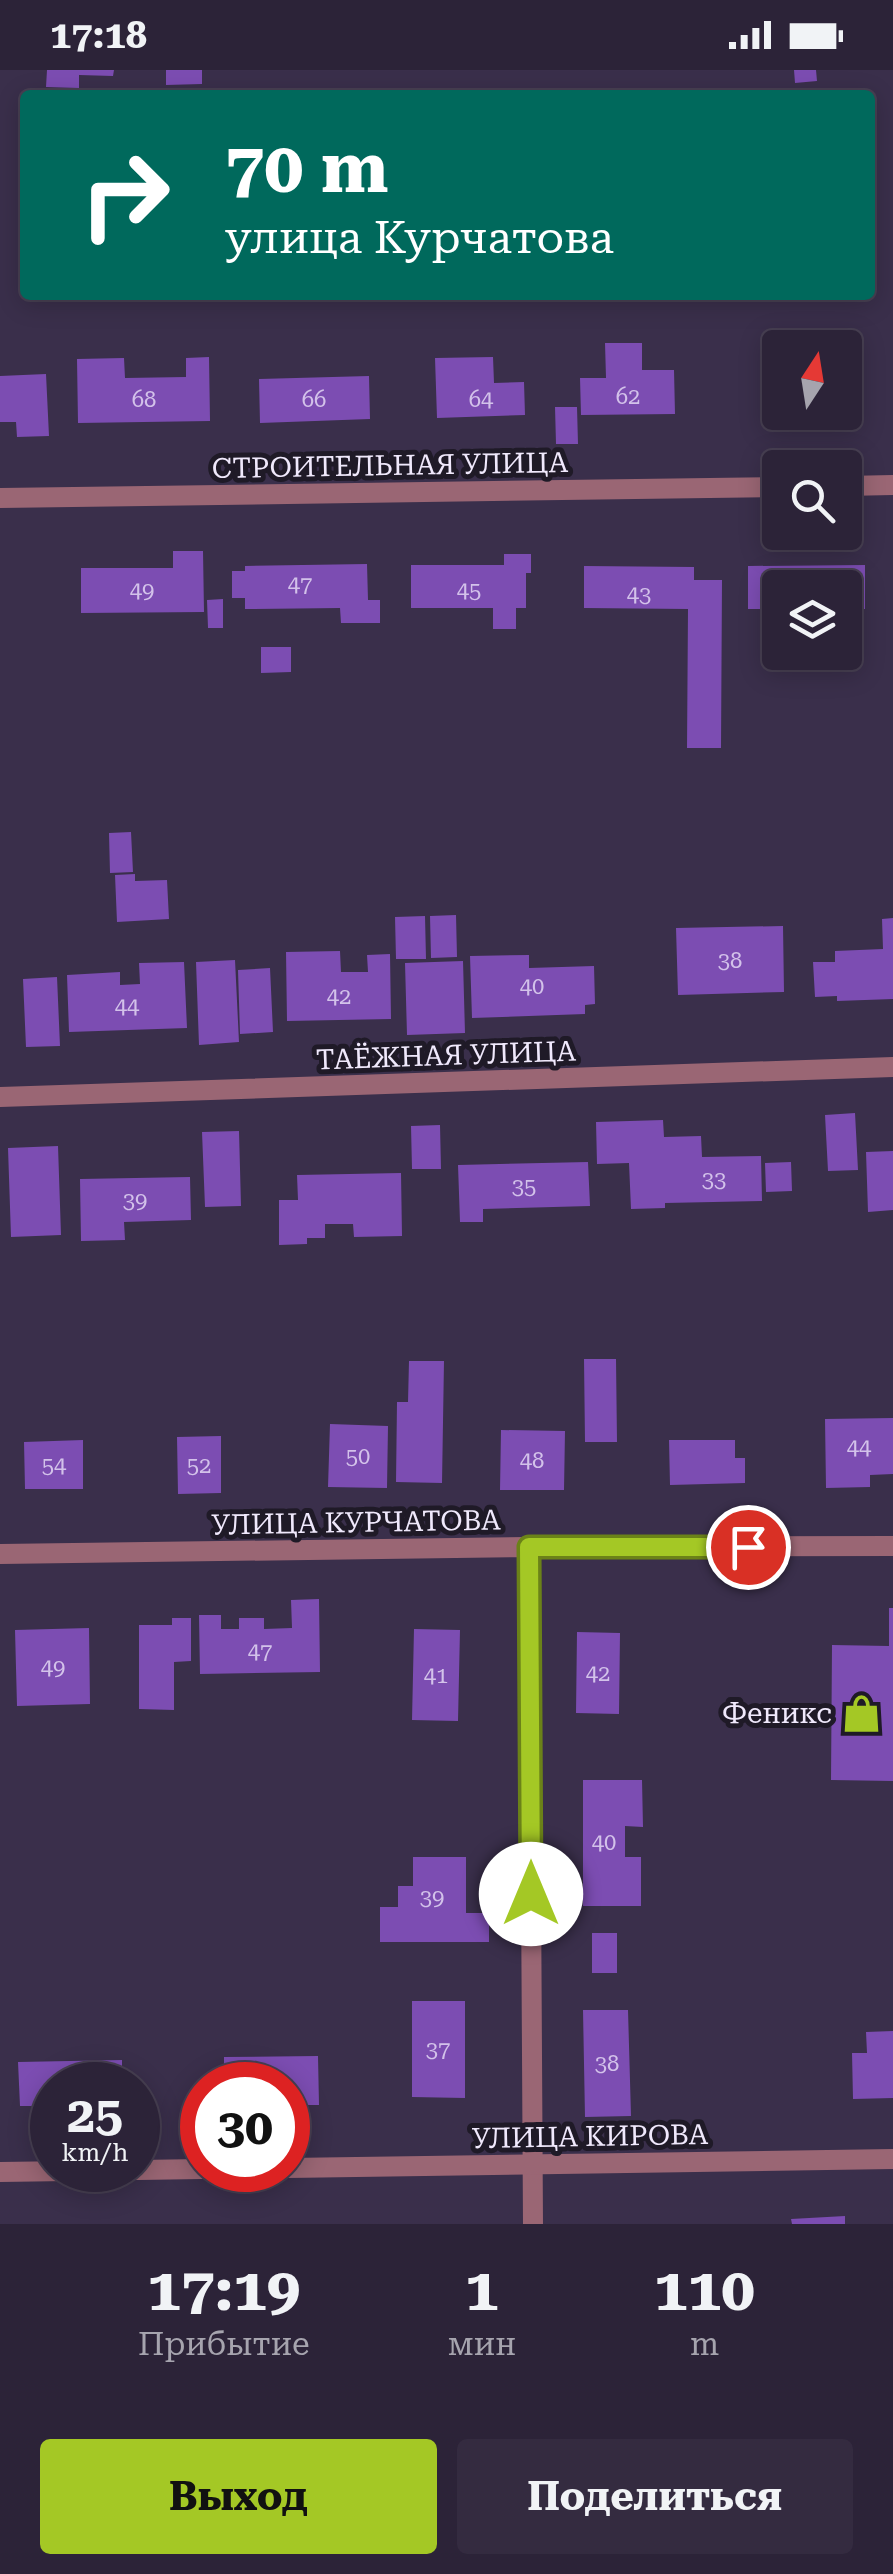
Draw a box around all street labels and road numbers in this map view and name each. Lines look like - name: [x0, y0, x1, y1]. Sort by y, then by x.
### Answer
- street label: СТРОИТЕЛЬНАЯ УЛИЦА: [212, 446, 569, 485]
- street label: ТАЁЖНАЯ УЛИЦА: [315, 1034, 577, 1077]
- street label: УЛИЦА КУРЧАТОВА: [211, 1503, 501, 1542]
- street label: УЛИЦА КИРОВА: [471, 2118, 709, 2155]

